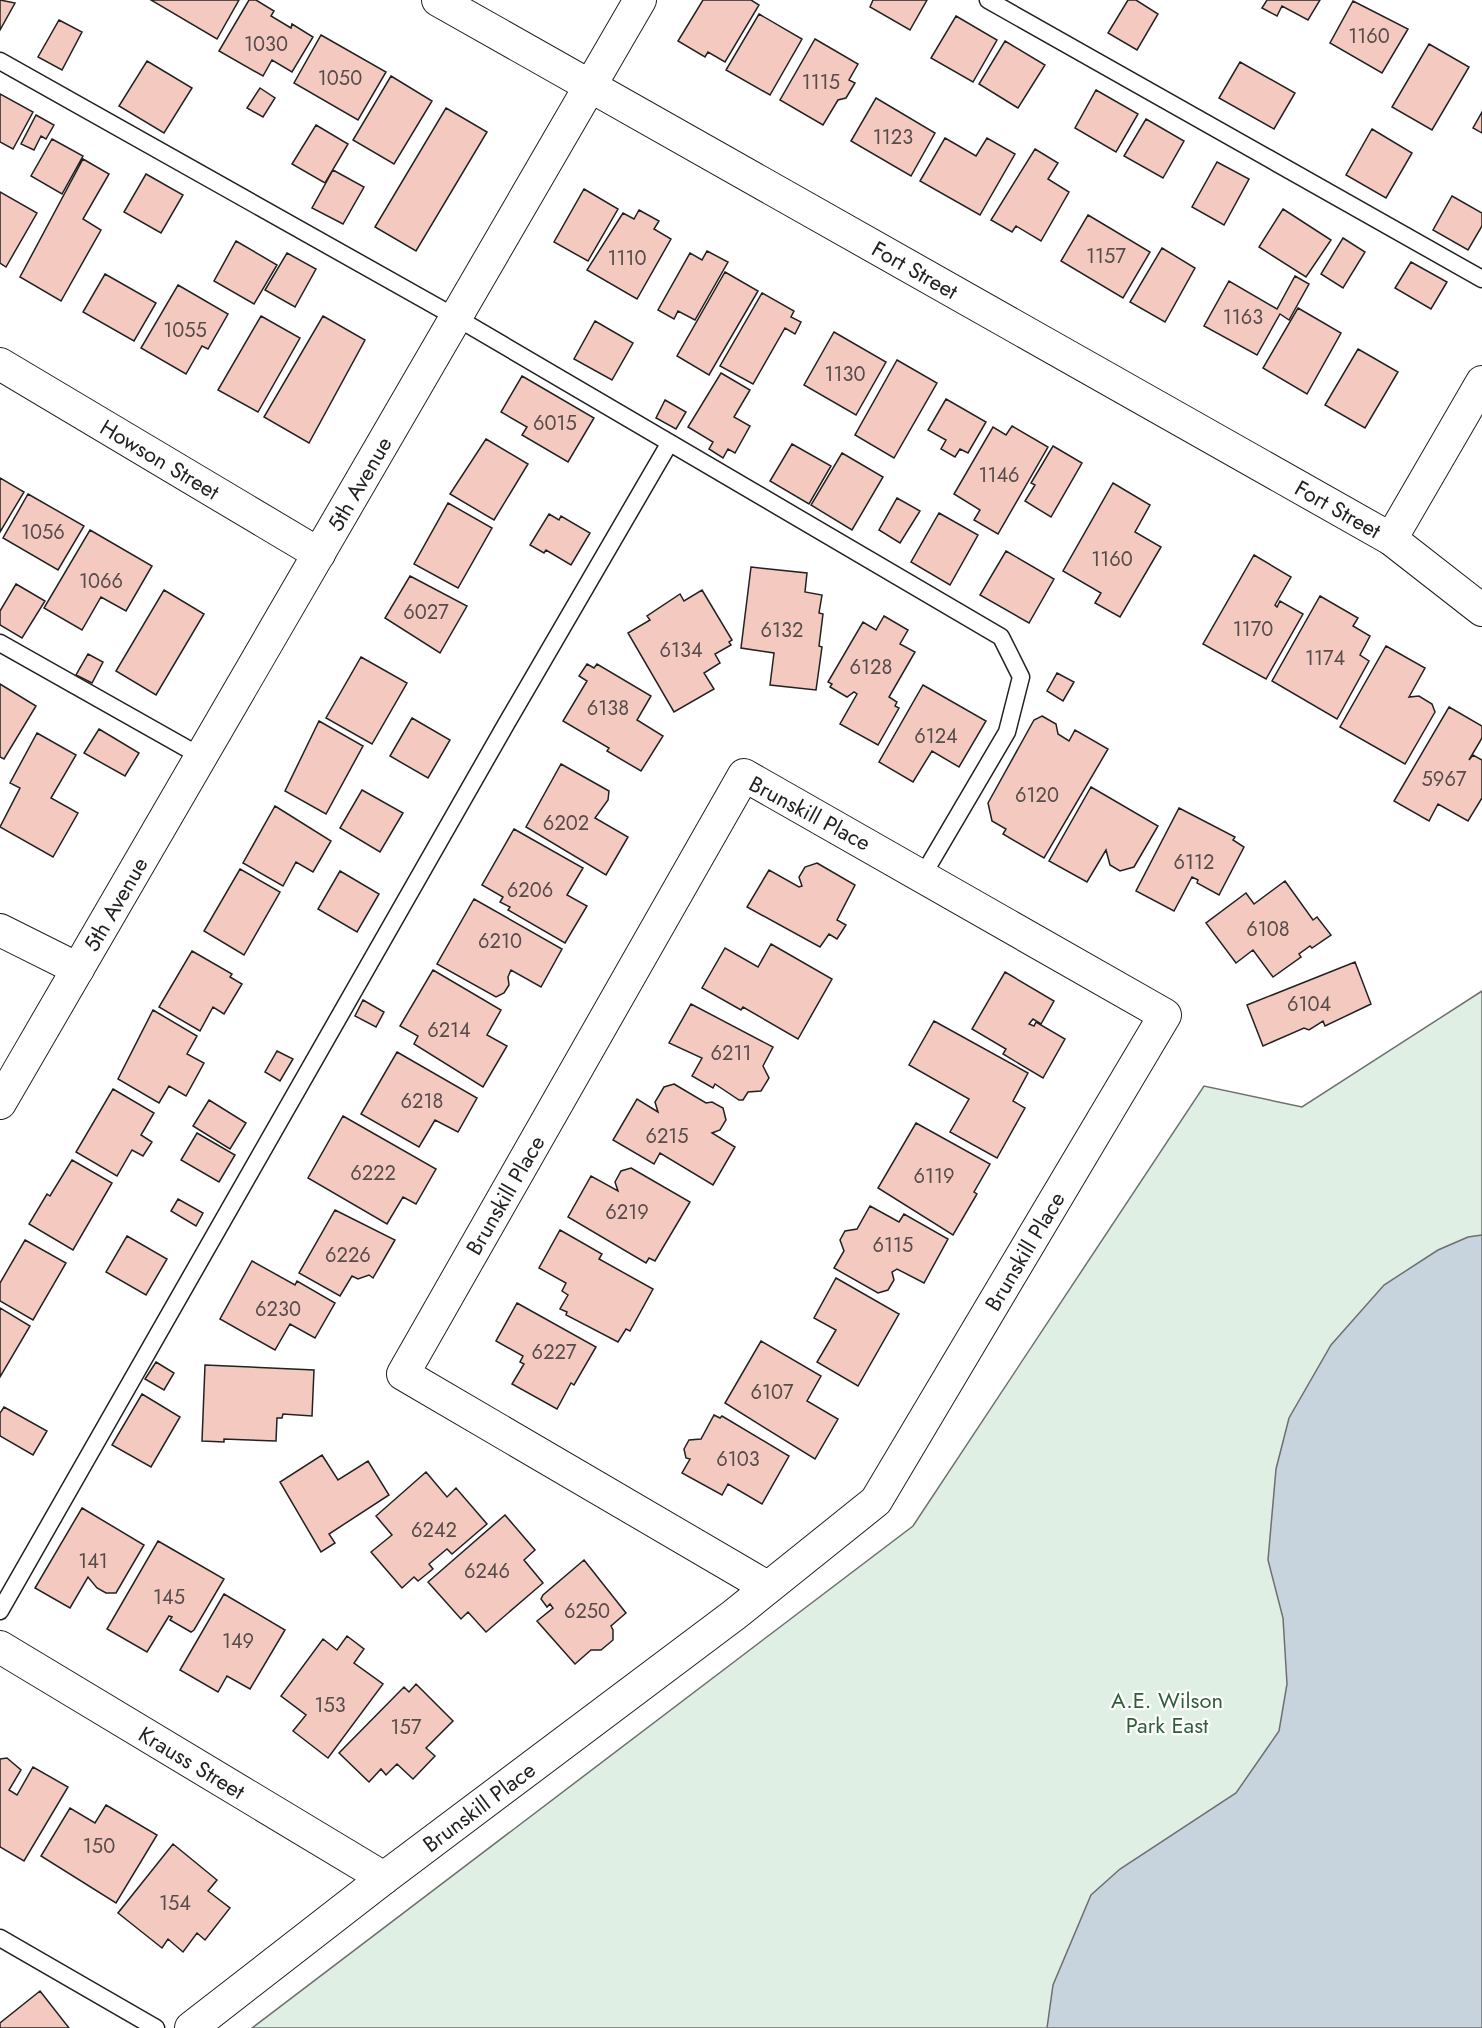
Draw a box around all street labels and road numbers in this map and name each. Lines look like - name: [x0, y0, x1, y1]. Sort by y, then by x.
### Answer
- street label: Fort Street: [866, 233, 965, 307]
- street label: Howson Street: [94, 411, 226, 508]
- street label: 5th Avenue: [319, 430, 399, 537]
- street label: Fort Street: [1289, 472, 1388, 547]
- street label: Brunskill Place: [744, 768, 876, 858]
- street label: 5th Avenue: [75, 851, 155, 957]
- street label: Brunskill Place: [458, 1129, 552, 1261]
- street label: Brunskill Place: [977, 1186, 1072, 1317]
- street label: Krauss Street: [133, 1718, 252, 1807]
- street label: Brunskill Place: [416, 1754, 542, 1860]

